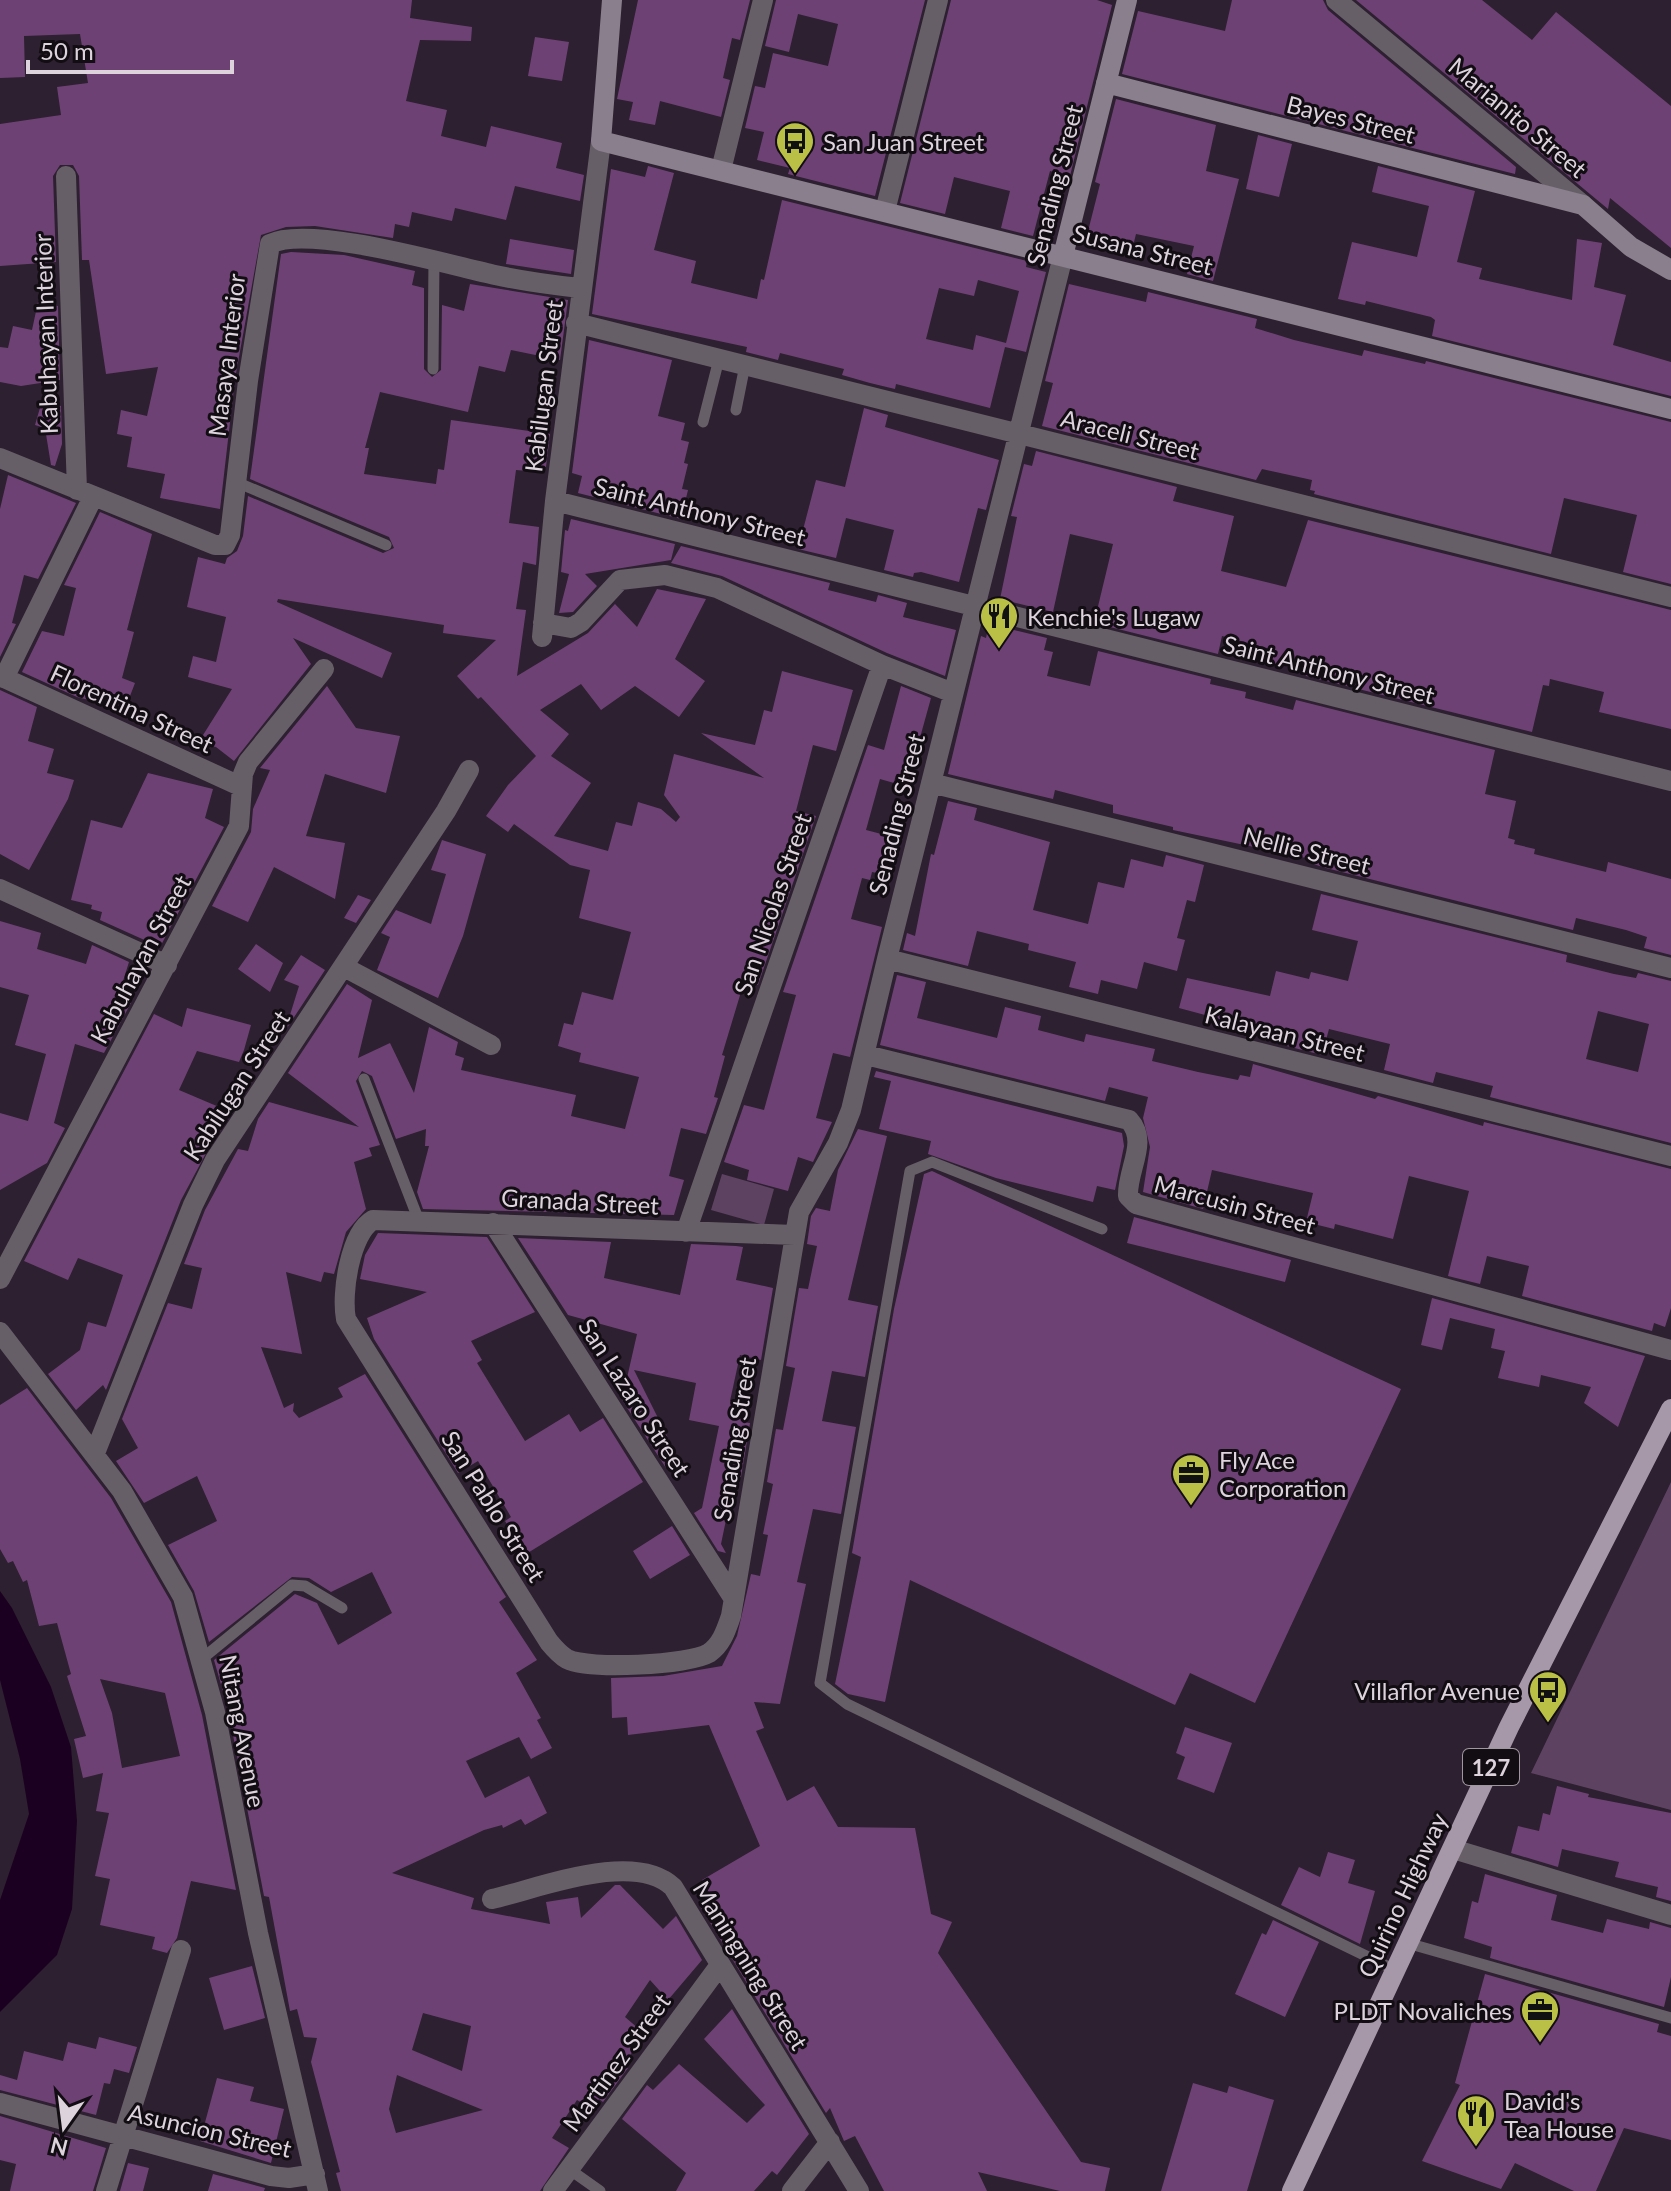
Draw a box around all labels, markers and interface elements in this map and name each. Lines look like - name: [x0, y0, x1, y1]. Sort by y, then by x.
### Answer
- scale bar: [28, 24, 232, 74]
- text: 50 m: [40, 36, 94, 65]
- street label: Marianito Street: [1443, 51, 1593, 183]
- street label: Bayes Street: [1284, 89, 1419, 149]
- street label: Senading Street: [1020, 101, 1088, 269]
- bus stop icon: San Juan Street: [774, 120, 816, 175]
- place label: San Juan Street: [823, 127, 985, 156]
- street label: Susana Street: [1070, 218, 1216, 280]
- street label: Kabuhayan Interior: [27, 233, 63, 435]
- street label: Masaya Interior: [202, 272, 250, 438]
- street label: Kabilugan Street: [518, 298, 568, 474]
- street label: Araceli Street: [1058, 403, 1202, 465]
- street label: Saint Anthony Street: [591, 471, 809, 551]
- restaurant icon: Kenchie's Lugaw: [978, 595, 1020, 650]
- place label: Kenchie's Lugaw: [1027, 602, 1201, 631]
- street label: Saint Anthony Street: [1220, 629, 1438, 709]
- street label: Florentina Street: [46, 658, 218, 759]
- street label: Senading Street: [862, 730, 930, 898]
- street label: San Nicolas Street: [727, 809, 817, 999]
- street label: Nellie Street: [1241, 820, 1374, 880]
- street label: Kabuhayan Street: [83, 870, 197, 1048]
- street label: Kalayaan Street: [1202, 999, 1368, 1067]
- street label: Kabilugan Street: [177, 1004, 296, 1166]
- street label: Marcusin Street: [1151, 1169, 1319, 1240]
- street label: Granada Street: [500, 1182, 660, 1220]
- street label: San Lazaro Street: [573, 1313, 697, 1482]
- street label: Senading Street: [707, 1355, 761, 1523]
- street label: San Pablo Street: [436, 1425, 552, 1587]
- place label: Fly Ace Corporation: [1219, 1445, 1346, 1502]
- office icon: Fly Ace Corporation: [1170, 1452, 1212, 1507]
- street label: Nitang Avenue: [214, 1652, 272, 1810]
- bus stop icon: Villaflor Avenue: [1527, 1669, 1569, 1724]
- place label: Villaflor Avenue: [1354, 1676, 1520, 1705]
- road number: 127: [1463, 1749, 1519, 1785]
- street label: Quirino Highway: [1351, 1808, 1453, 1982]
- street label: Maningning Street: [687, 1875, 815, 2055]
- street label: Martinez Street: [556, 1987, 676, 2137]
- office icon: PLDT Novaliches: [1519, 1989, 1561, 2044]
- place label: PLDT Novaliches: [1334, 1996, 1512, 2025]
- place label: David's Tea House: [1504, 2086, 1614, 2143]
- north arrow: [24, 2087, 104, 2167]
- restaurant icon: David's Tea House: [1455, 2093, 1497, 2148]
- street label: Asuncion Street: [125, 2097, 295, 2163]
- text: N: [48, 2132, 71, 2162]

